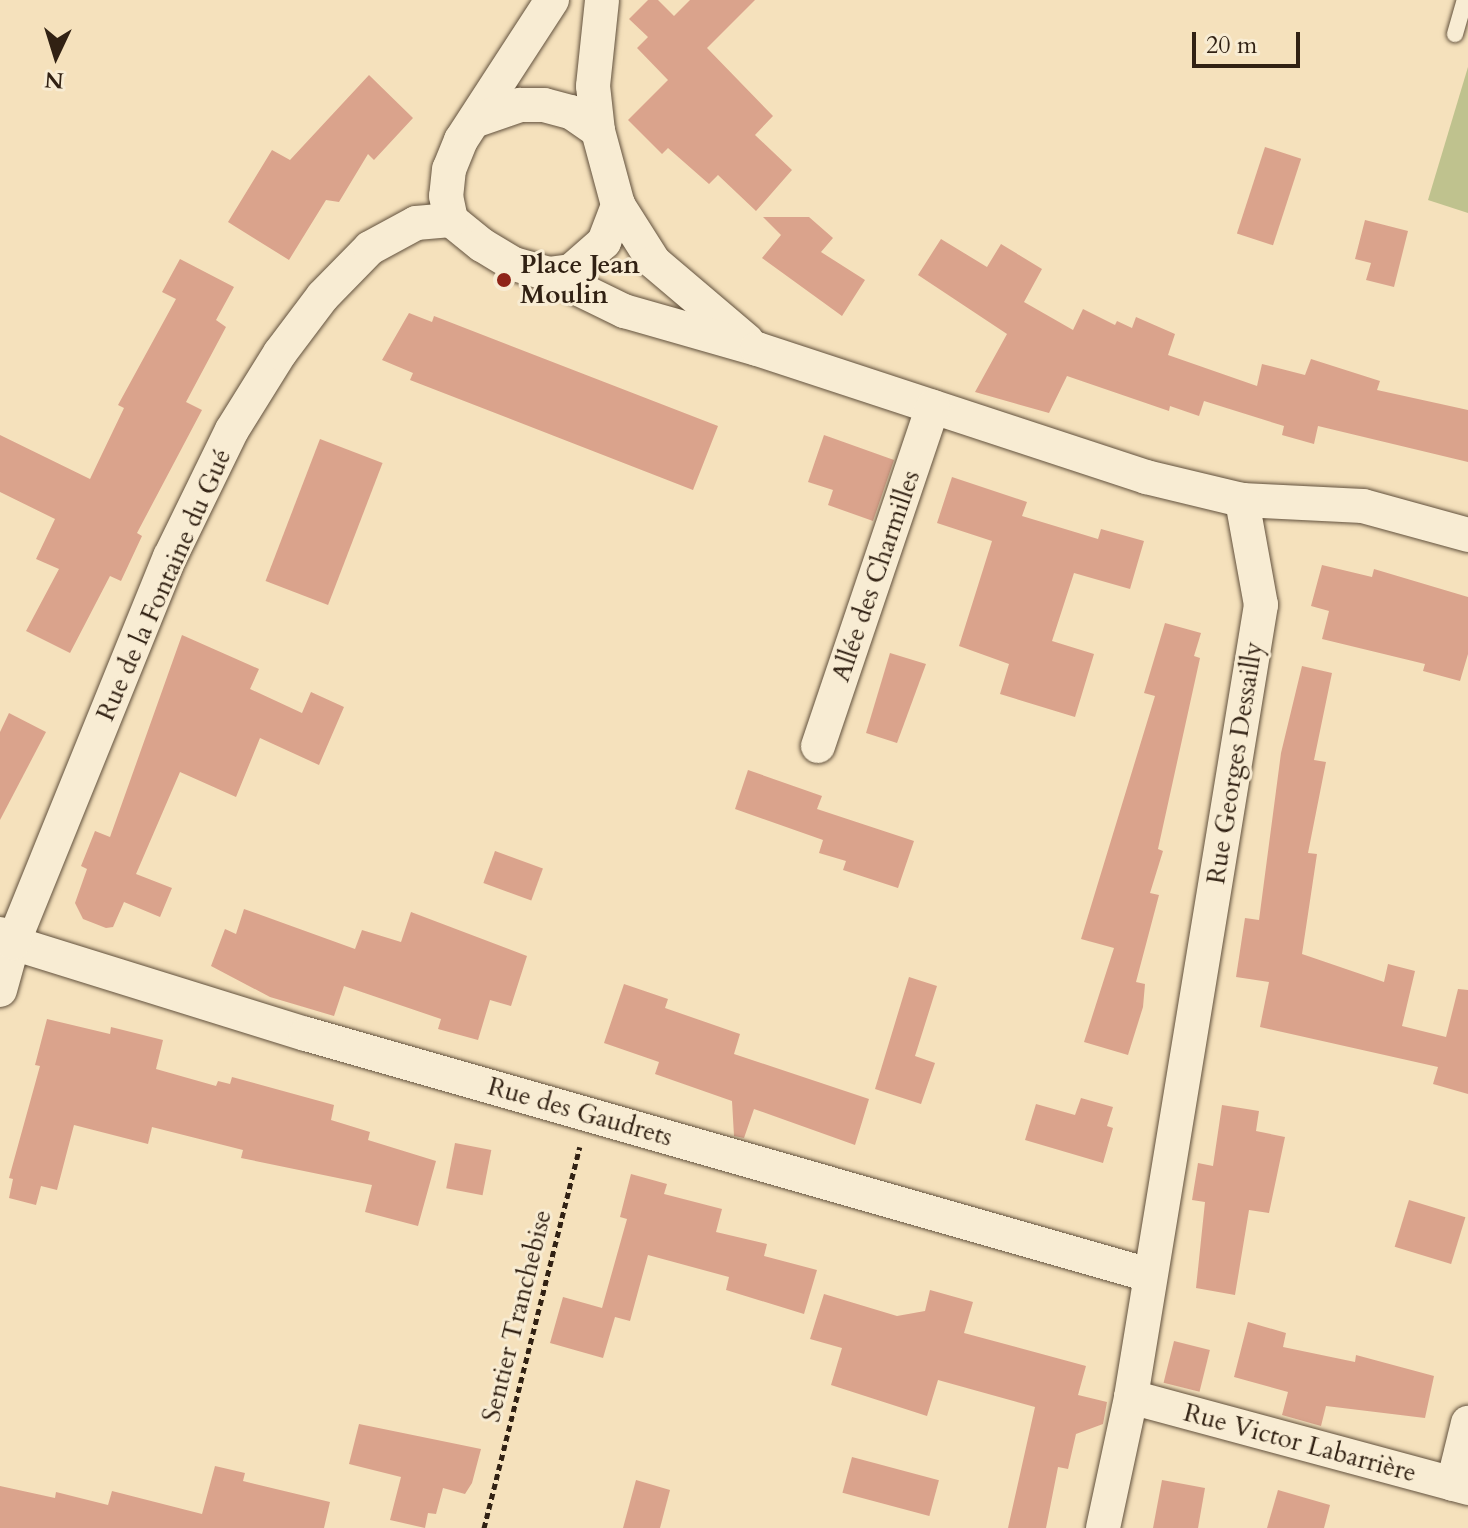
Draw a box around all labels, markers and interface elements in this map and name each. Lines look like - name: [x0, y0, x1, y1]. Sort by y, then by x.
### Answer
- north arrow: [16, 16, 96, 96]
- scale bar: [1196, 16, 1304, 66]
- text: 20 m: [1206, 29, 1257, 62]
- text: N: [44, 64, 65, 96]
- place label: Place Jean Moulin: [520, 249, 640, 310]
- marker: Place Jean Moulin: [495, 271, 513, 289]
- street label: Rue de la Fontaine du Gué: [90, 444, 238, 726]
- street label: Allée des Charmilles: [825, 466, 927, 686]
- street label: Rue Georges Dessailly: [1200, 640, 1270, 886]
- street label: Rue des Gaudrets: [484, 1071, 676, 1153]
- street label: Sentier Tranchebise: [476, 1207, 558, 1425]
- street label: Rue Victor Labarrière: [1180, 1397, 1420, 1489]

